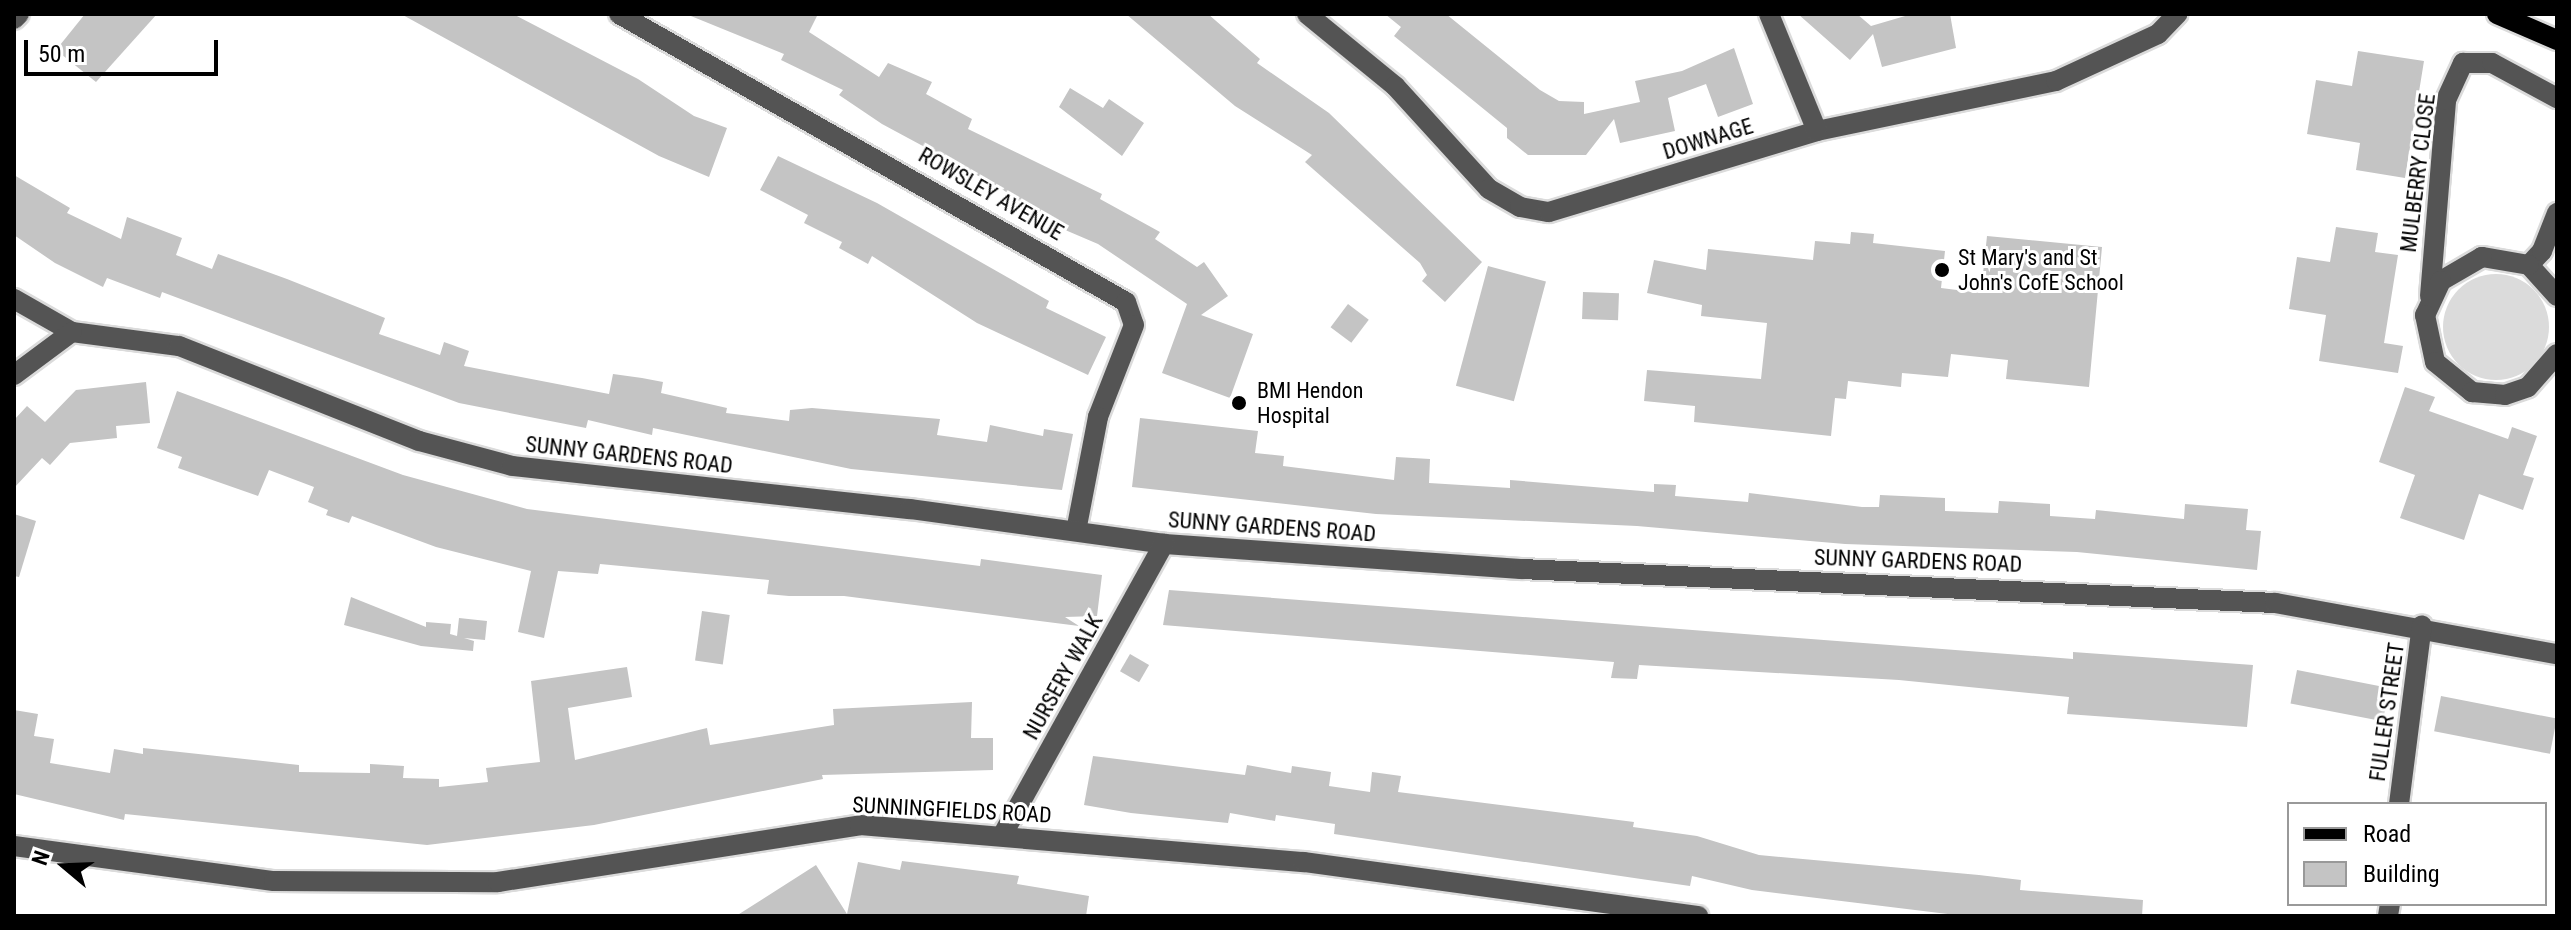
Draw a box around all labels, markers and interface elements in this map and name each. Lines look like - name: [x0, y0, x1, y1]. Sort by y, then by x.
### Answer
- scale bar: [28, 24, 222, 74]
- text: 50 m: [38, 40, 85, 68]
- street label: MULBERRY CLOSE: [2395, 92, 2441, 254]
- street label: DOWNAGE: [1660, 113, 1756, 165]
- street label: ROWSLEY AVENUE: [914, 142, 1068, 246]
- place label: St Mary's and St John's CofE School: [1958, 244, 2124, 296]
- marker: St Mary's and St John's CofE School: [1933, 261, 1951, 279]
- place label: BMI Hendon Hospital: [1257, 377, 1363, 428]
- marker: BMI Hendon Hospital: [1228, 392, 1250, 414]
- street label: SUNNY GARDENS ROAD: [524, 431, 734, 479]
- street label: SUNNY GARDENS ROAD: [1167, 507, 1377, 547]
- street label: SUNNY GARDENS ROAD: [1814, 544, 2022, 578]
- street label: NURSERY WALK: [1018, 610, 1108, 744]
- street label: FULLER STREET: [2364, 641, 2410, 783]
- street label: SUNNINGFIELDS ROAD: [852, 792, 1052, 828]
- legend: [2287, 802, 2547, 906]
- text: Road: [2363, 820, 2411, 848]
- north arrow: [24, 826, 104, 906]
- text: N: [27, 848, 55, 868]
- text: Building: [2363, 860, 2440, 888]

